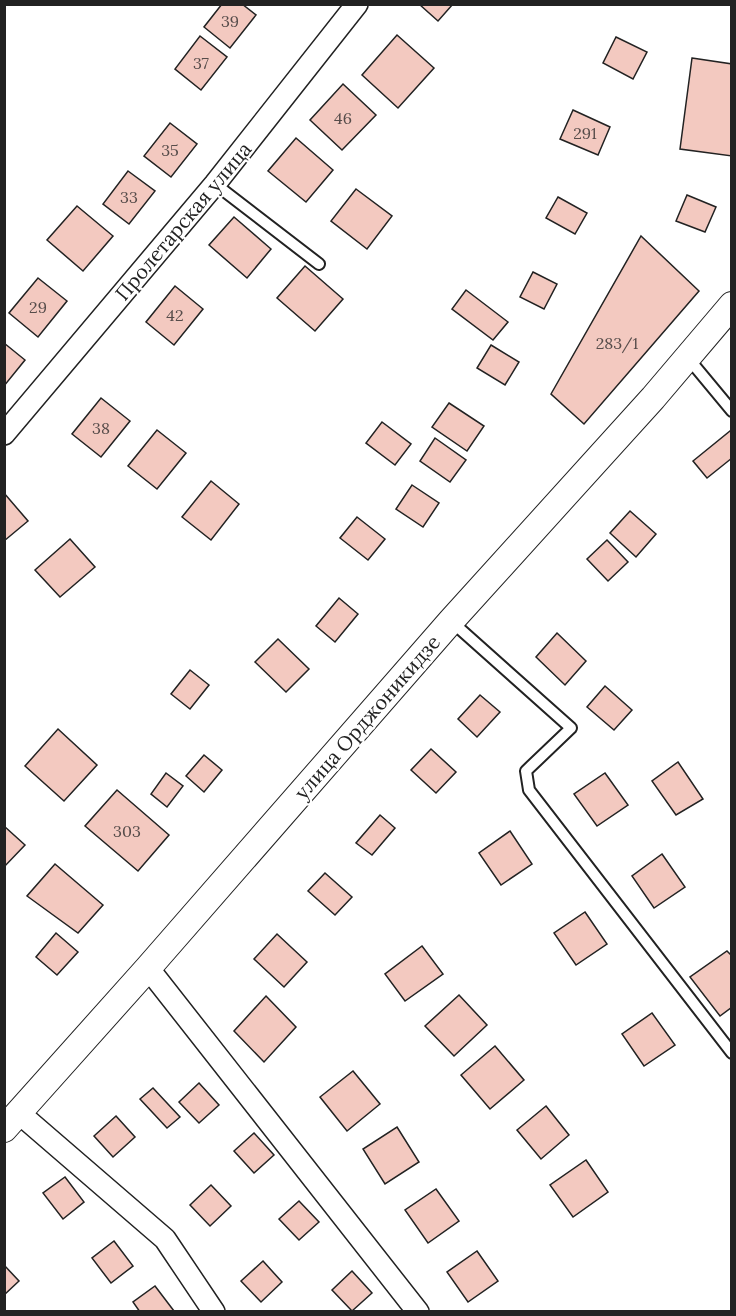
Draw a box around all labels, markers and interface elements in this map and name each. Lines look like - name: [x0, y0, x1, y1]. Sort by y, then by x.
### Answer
- house number: 39: [221, 11, 239, 31]
- house number: 37: [193, 53, 210, 73]
- house number: 46: [334, 108, 352, 128]
- house number: 291: [573, 123, 597, 143]
- street label: Пролетарская улица: [109, 137, 257, 305]
- house number: 35: [161, 140, 179, 160]
- house number: 33: [120, 187, 138, 207]
- house number: 29: [29, 297, 47, 317]
- house number: 42: [166, 305, 184, 325]
- house number: 283/1: [596, 333, 639, 354]
- house number: 38: [92, 418, 110, 438]
- street label: улица Орджоникидзе: [289, 630, 445, 804]
- house number: 303: [113, 821, 141, 841]

